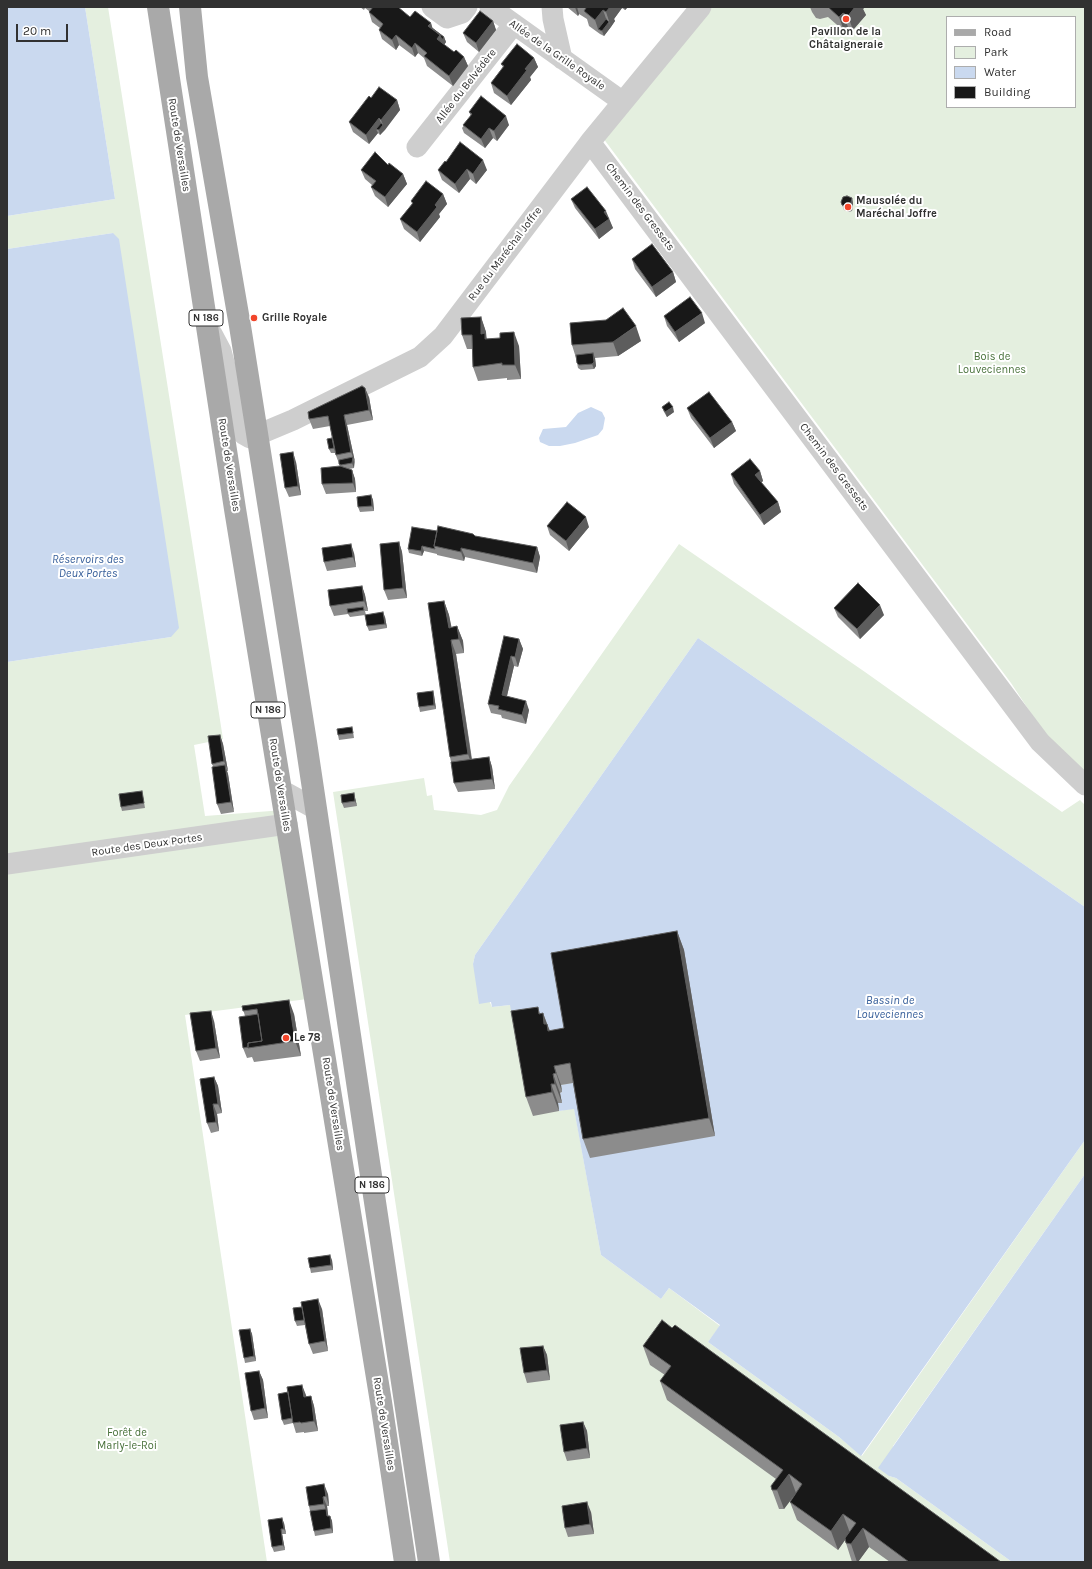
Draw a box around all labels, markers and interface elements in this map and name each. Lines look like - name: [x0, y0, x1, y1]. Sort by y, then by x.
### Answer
- marker: Pavillon de la Châtaigneraie: [841, 14, 851, 24]
- scale bar: [18, 16, 70, 42]
- legend: [946, 16, 1076, 108]
- street label: Allée de la Grille Royale: [506, 17, 608, 93]
- text: 20 m: [23, 24, 51, 38]
- place label: Pavillon de la Châtaigneraie: [809, 25, 883, 51]
- text: Road: [984, 25, 1012, 39]
- text: Park: [984, 45, 1008, 59]
- street label: Allée du Belvédère: [433, 46, 499, 126]
- text: Water: [984, 65, 1016, 79]
- text: Building: [984, 85, 1030, 99]
- street label: Route de Versailles: [165, 97, 193, 193]
- street label: Chemin des Gressets: [603, 161, 677, 253]
- place label: Mausolée du Maréchal Joffre: [856, 194, 937, 220]
- marker: Mausolée du Maréchal Joffre: [843, 202, 853, 212]
- street label: Rue du Maréchal Joffre: [465, 204, 545, 304]
- road number: N 186: [189, 310, 223, 326]
- place label: Grille Royale: [262, 311, 327, 325]
- marker: Grille Royale: [249, 313, 259, 323]
- park label: Bois de Louveciennes: [958, 350, 1026, 376]
- street label: Route de Versailles: [215, 417, 243, 513]
- street label: Chemin des Gressets: [797, 421, 871, 513]
- water label: Réservoirs des Deux Portes: [52, 553, 124, 581]
- road number: N 186: [251, 702, 285, 718]
- street label: Route de Versailles: [266, 737, 294, 833]
- street label: Route des Deux Portes: [91, 831, 203, 859]
- water label: Bassin de Louveciennes: [856, 994, 924, 1022]
- place label: Le 78: [294, 1031, 321, 1045]
- marker: Le 78: [281, 1033, 291, 1043]
- street label: Route de Versailles: [319, 1056, 347, 1152]
- road number: N 186: [355, 1177, 389, 1193]
- street label: Route de Versailles: [370, 1376, 398, 1472]
- park label: Forêt de Marly-le-Roi: [97, 1426, 157, 1452]

